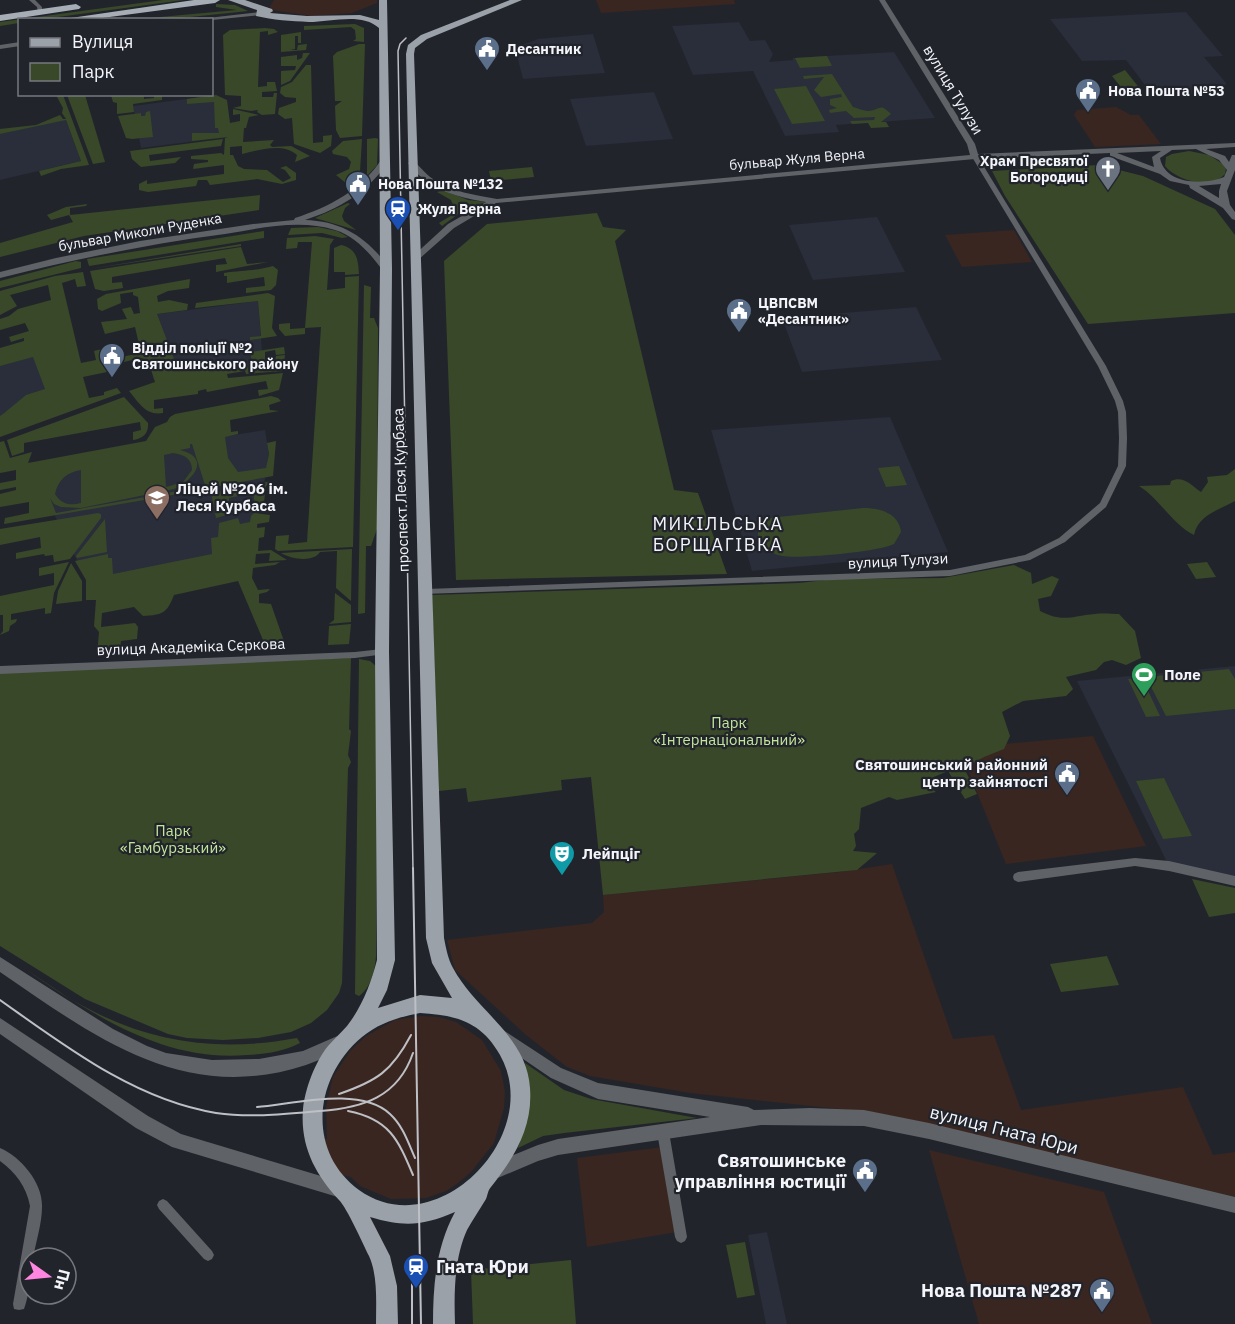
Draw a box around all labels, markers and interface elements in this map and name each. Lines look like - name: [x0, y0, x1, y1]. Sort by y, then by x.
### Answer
- legend: [18, 18, 213, 96]
- text: Вулиця: [72, 30, 133, 53]
- public building icon: Десантник: [472, 34, 502, 72]
- place label: Десантник: [506, 40, 581, 58]
- street label: вулиця Тулузи: [919, 42, 988, 138]
- text: Парк: [72, 60, 115, 83]
- public building icon: Нова Пошта №53: [1073, 76, 1103, 114]
- place label: Нова Пошта №53: [1108, 82, 1225, 100]
- street label: бульвар Жуля Верна: [729, 144, 866, 174]
- place label: Храм Пресвятої Богородиці: [980, 152, 1089, 186]
- church icon: Храм Пресвятої Богородиці: [1093, 154, 1123, 192]
- public building icon: Нова Пошта №132: [343, 169, 373, 207]
- place label: Нова Пошта №132: [378, 175, 503, 193]
- station icon: Жуля Верна: [383, 194, 413, 232]
- place label: Жуля Верна: [418, 200, 501, 218]
- street label: бульвар Миколи Руденка: [57, 209, 224, 255]
- place label: ЦВПСВМ «Десантник»: [758, 294, 849, 328]
- public building icon: ЦВПСВМ «Десантник»: [724, 296, 754, 334]
- place label: Відділ поліції №2 Святошинського району: [132, 339, 299, 373]
- public building icon: Відділ поліції №2 Святошинського району: [97, 341, 127, 379]
- street label: проспект Леся Курбаса: [388, 408, 413, 572]
- place label: Ліцей №206 ім. Леся Курбаса: [176, 479, 288, 515]
- school or university icon: Ліцей №206 ім. Леся Курбаса: [142, 483, 172, 521]
- district label: МИКІЛЬСЬКА БОРЩАГІВКА: [652, 512, 784, 556]
- street label: вулиця Тулузи: [847, 548, 949, 573]
- street label: вулиця Академіка Сєркова: [96, 634, 286, 659]
- sports icon: Поле: [1129, 660, 1159, 698]
- place label: Поле: [1164, 665, 1201, 684]
- park label: Парк «Інтернаціональний»: [653, 713, 805, 749]
- place label: Святошинський районний центр зайнятості: [855, 755, 1048, 791]
- public building icon: Святошинський районний центр зайнятості: [1052, 759, 1082, 797]
- park label: Парк «Гамбурзький»: [120, 821, 226, 857]
- theatre icon: Лейпціг: [547, 839, 577, 877]
- place label: Лейпціг: [582, 844, 640, 863]
- street label: вулиця Гната Юри: [927, 1100, 1081, 1159]
- place label: Святошинське управління юстиції: [675, 1149, 847, 1193]
- public building icon: Святошинське управління юстиції: [850, 1156, 880, 1194]
- north arrow: [18, 1246, 78, 1306]
- station icon: Гната Юри: [401, 1252, 431, 1290]
- place label: Гната Юри: [436, 1255, 529, 1278]
- text: Пн: [50, 1267, 75, 1293]
- public building icon: Нова Пошта №287: [1087, 1276, 1117, 1314]
- place label: Нова Пошта №287: [921, 1279, 1082, 1302]

